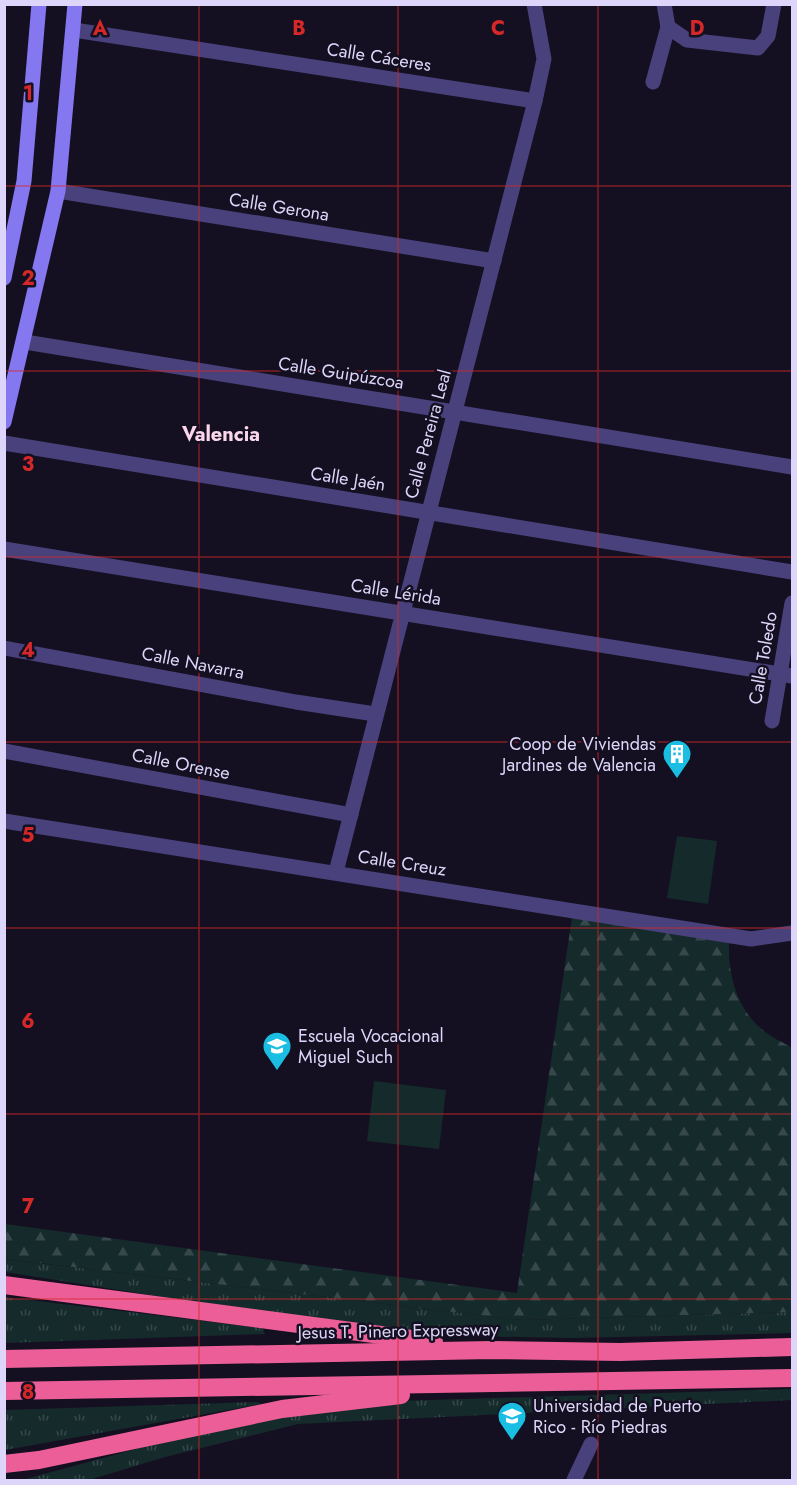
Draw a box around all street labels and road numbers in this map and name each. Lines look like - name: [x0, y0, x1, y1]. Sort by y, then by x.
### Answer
- street label: Calle Cáceres: [325, 36, 433, 78]
- street label: Calle Gerona: [227, 186, 331, 228]
- street label: Calle Guipúzcoa: [276, 350, 406, 396]
- street label: Calle Pereira Leal: [398, 366, 458, 502]
- street label: Calle Jaén: [309, 460, 387, 498]
- street label: Calle Lérida: [349, 572, 443, 612]
- street label: Calle Toledo: [742, 609, 784, 706]
- street label: Calle Navarra: [139, 640, 247, 686]
- street label: Calle Orense: [130, 742, 232, 786]
- street label: Calle Creuz: [356, 843, 449, 883]
- street label: Jesus T. Pinero Expressway: [295, 1316, 499, 1346]

